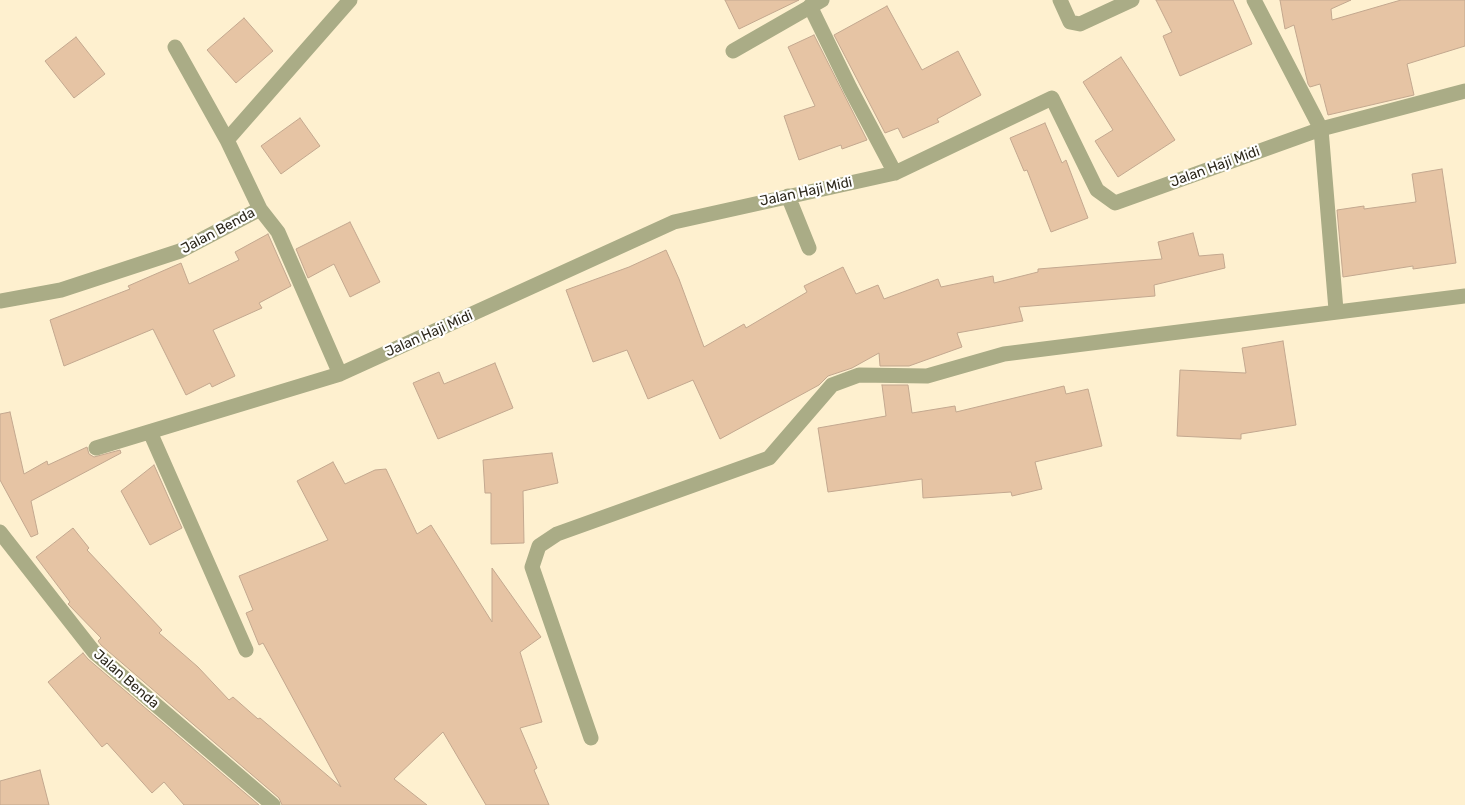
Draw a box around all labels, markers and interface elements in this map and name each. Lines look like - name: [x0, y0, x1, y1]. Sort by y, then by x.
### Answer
- street label: Jalan Haji Midi: [1168, 143, 1262, 191]
- street label: Jalan Haji Midi: [758, 174, 854, 210]
- street label: Jalan Benda: [178, 204, 258, 258]
- street label: Jalan Haji Midi: [383, 307, 475, 361]
- street label: Jalan Benda: [90, 646, 162, 712]

